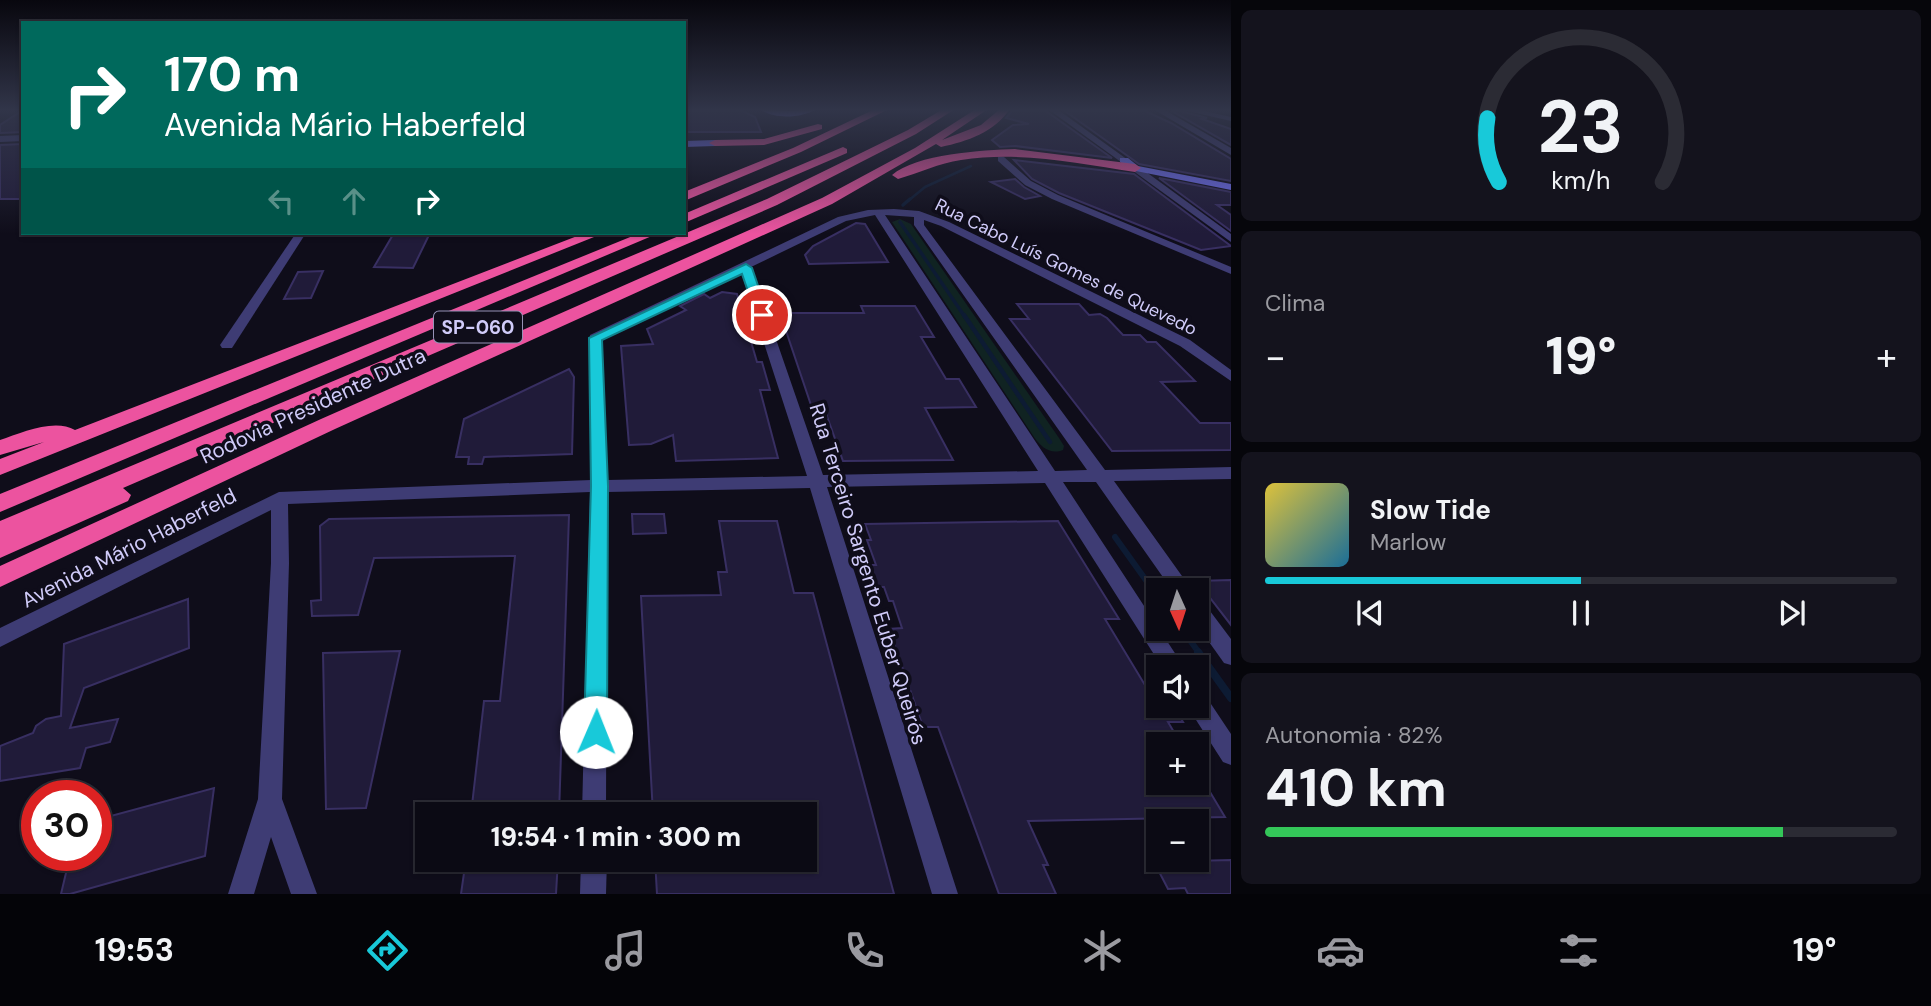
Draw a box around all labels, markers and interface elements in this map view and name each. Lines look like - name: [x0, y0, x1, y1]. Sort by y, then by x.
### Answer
- text: 170 m: [164, 42, 300, 106]
- icon: right: [49, 49, 140, 140]
- text: 23: [1538, 80, 1624, 175]
- text: Avenida Mário Haberfeld: [164, 104, 526, 146]
- text: km/h: [1551, 163, 1611, 196]
- icon: left: [262, 182, 300, 220]
- icon: ahead: [335, 182, 373, 220]
- icon: right: [408, 182, 446, 220]
- street label: Rua Cabo Luís Gomes de Quevedo: [931, 193, 1201, 341]
- pin: [732, 285, 792, 345]
- text: Clima: [1265, 288, 1325, 318]
- icon: arrive: [743, 296, 781, 334]
- road number: SP-060: [434, 312, 522, 342]
- text: 19°: [1545, 322, 1617, 390]
- text: −: [1265, 332, 1286, 382]
- text: +: [1876, 332, 1897, 382]
- street label: Rodovia Presidente Dutra: [196, 341, 430, 471]
- street label: Rua Terceiro Sargento Euber Queirós: [803, 400, 933, 748]
- street label: Avenida Mário Haberfeld: [17, 482, 241, 614]
- text: Slow Tide: [1370, 493, 1491, 527]
- text: Marlow: [1370, 527, 1446, 557]
- north arrow: [1146, 578, 1209, 640]
- map controls: [1146, 578, 1209, 872]
- icon: previous: [1351, 594, 1389, 632]
- icon: pause: [1562, 594, 1600, 632]
- icon: next: [1773, 594, 1811, 632]
- button: sound: [1146, 655, 1209, 718]
- position arrow: [559, 695, 633, 769]
- text: Autonomia · 82%: [1265, 720, 1443, 750]
- button: +: [1146, 732, 1209, 795]
- text: 410 km: [1265, 754, 1447, 822]
- speed limit sign: 30: [21, 780, 112, 871]
- button: −: [1146, 809, 1209, 872]
- text: 19:54 · 1 min · 300 m: [491, 820, 741, 854]
- icon: directions: [363, 926, 412, 975]
- icon: music: [601, 926, 650, 975]
- icon: phone: [840, 926, 889, 975]
- icon: climate: [1078, 926, 1127, 975]
- icon: car: [1316, 926, 1365, 975]
- icon: filters: [1554, 926, 1603, 975]
- text: 19:53: [95, 929, 174, 971]
- text: 19°: [1793, 929, 1836, 971]

